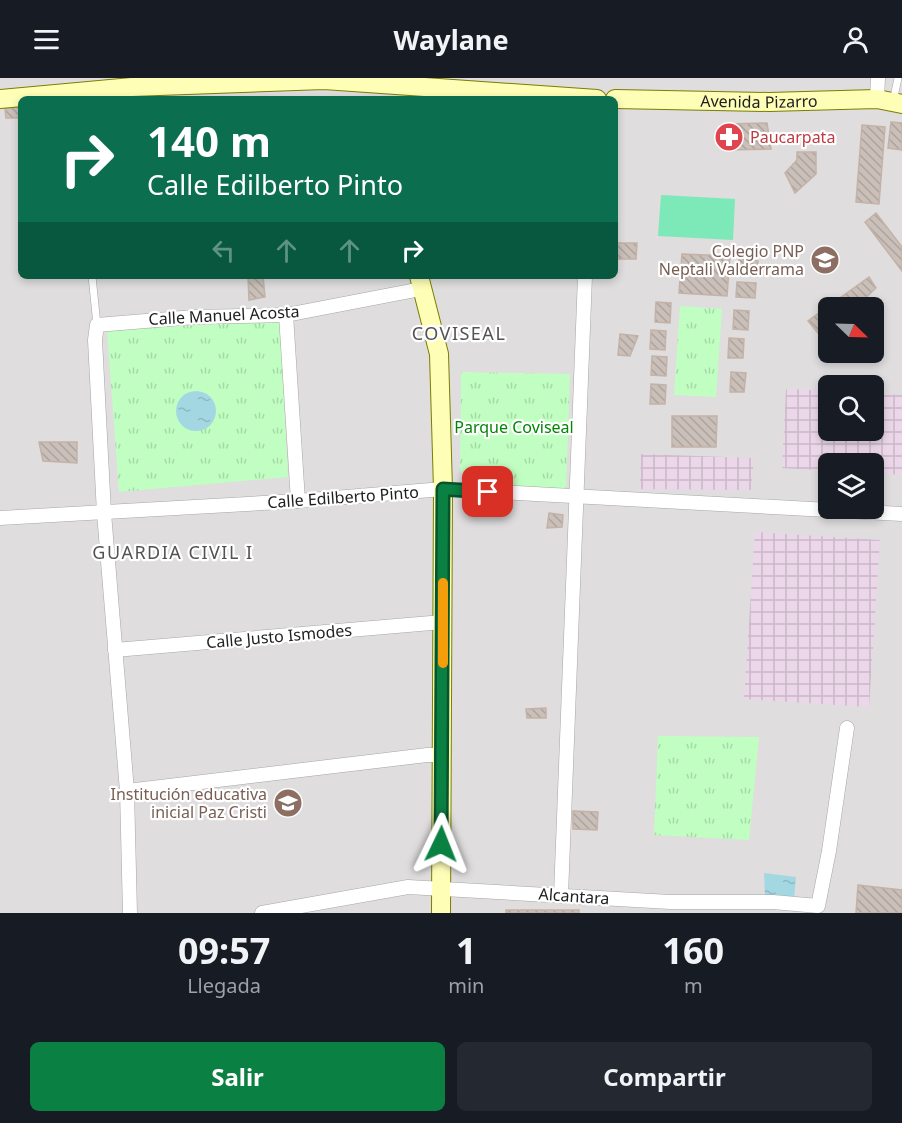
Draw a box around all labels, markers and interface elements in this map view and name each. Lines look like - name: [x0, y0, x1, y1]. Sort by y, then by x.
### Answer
- text: Waylane: [393, 21, 509, 58]
- icon: menu: [30, 23, 63, 56]
- icon: person: [839, 23, 872, 56]
- street label: Avenida Pizarro: [700, 90, 818, 113]
- text: 140 m: [147, 112, 271, 169]
- icon: right: [48, 120, 126, 198]
- pharmacy icon: Paucarpata: [713, 121, 745, 153]
- place label: Paucarpata: [750, 126, 835, 148]
- text: Calle Edilberto Pinto: [147, 166, 403, 203]
- icon: left: [207, 234, 240, 267]
- icon: ahead: [270, 234, 303, 267]
- icon: ahead: [333, 234, 366, 267]
- icon: right: [396, 234, 429, 267]
- place label: Colegio PNP Neptali Valderrama: [659, 240, 804, 280]
- school or university icon: Colegio PNP Neptali Valderrama: [809, 244, 841, 276]
- north arrow: [818, 297, 884, 363]
- map controls: [818, 297, 884, 519]
- street label: Calle Manuel Acosta: [148, 300, 300, 330]
- district label: COVISEAL: [412, 321, 506, 345]
- button: search: [818, 375, 884, 441]
- park label: Parque Coviseal: [454, 416, 574, 438]
- button: layers: [818, 453, 884, 519]
- pin: [462, 466, 513, 517]
- icon: arrive: [471, 475, 504, 508]
- street label: Calle Edilberto Pinto: [267, 481, 419, 513]
- district label: GUARDIA CIVIL I: [92, 540, 254, 564]
- street label: Calle Justo Ismodes: [205, 619, 353, 653]
- place label: Institución educativa inicial Paz Cristi: [111, 783, 267, 823]
- school or university icon: Institución educativa inicial Paz Cristi: [272, 787, 304, 819]
- position arrow: [409, 812, 473, 876]
- street label: Alcantara: [538, 883, 610, 909]
- text: 09:57: [178, 926, 270, 975]
- text: 1: [456, 926, 477, 975]
- text: 160: [662, 926, 724, 975]
- text: Llegada: [187, 972, 261, 999]
- text: min: [448, 972, 484, 999]
- text: m: [684, 972, 703, 999]
- button: Salir: [30, 1042, 445, 1111]
- button: Compartir: [457, 1042, 872, 1111]

